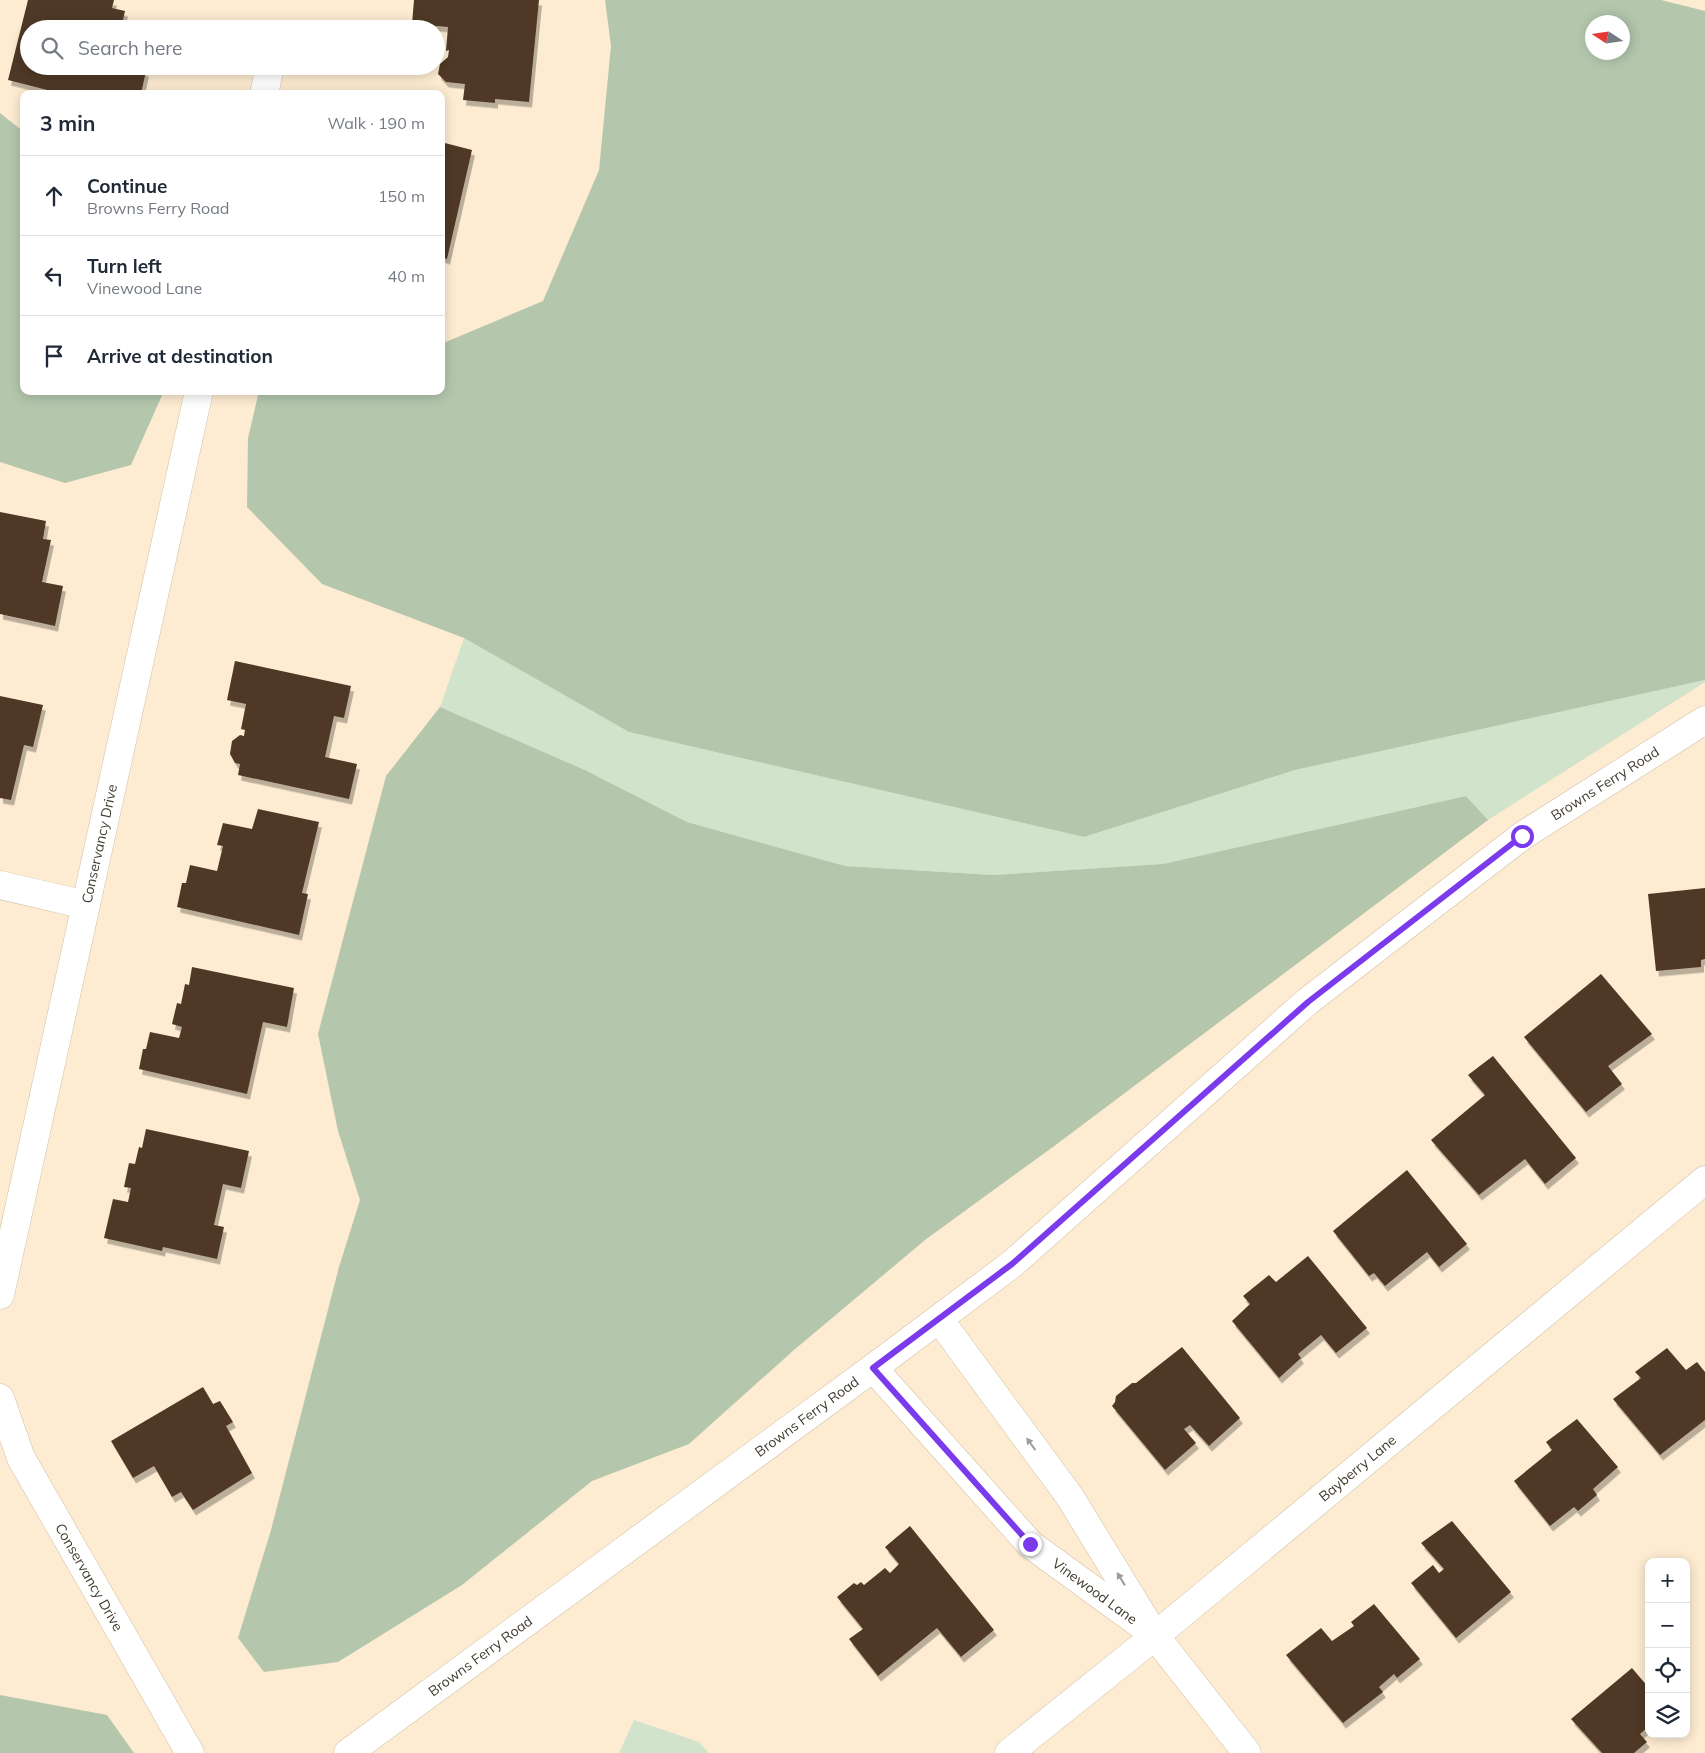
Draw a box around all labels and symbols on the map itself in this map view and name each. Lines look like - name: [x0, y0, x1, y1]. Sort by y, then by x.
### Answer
- north arrow: [1585, 15, 1630, 60]
- street label: Browns Ferry Road: [1547, 742, 1662, 824]
- street label: Conservancy Drive: [77, 783, 121, 905]
- route start: [1511, 825, 1534, 848]
- street label: Browns Ferry Road: [751, 1372, 862, 1461]
- street label: Bayberry Lane: [1315, 1431, 1400, 1505]
- one-way arrow: [1026, 1437, 1036, 1451]
- street label: Conservancy Drive: [51, 1520, 127, 1634]
- route end: [1019, 1533, 1042, 1556]
- street label: Vinewood Lane: [1049, 1554, 1141, 1628]
- one-way arrow: [1116, 1573, 1125, 1586]
- street label: Browns Ferry Road: [425, 1612, 536, 1700]

